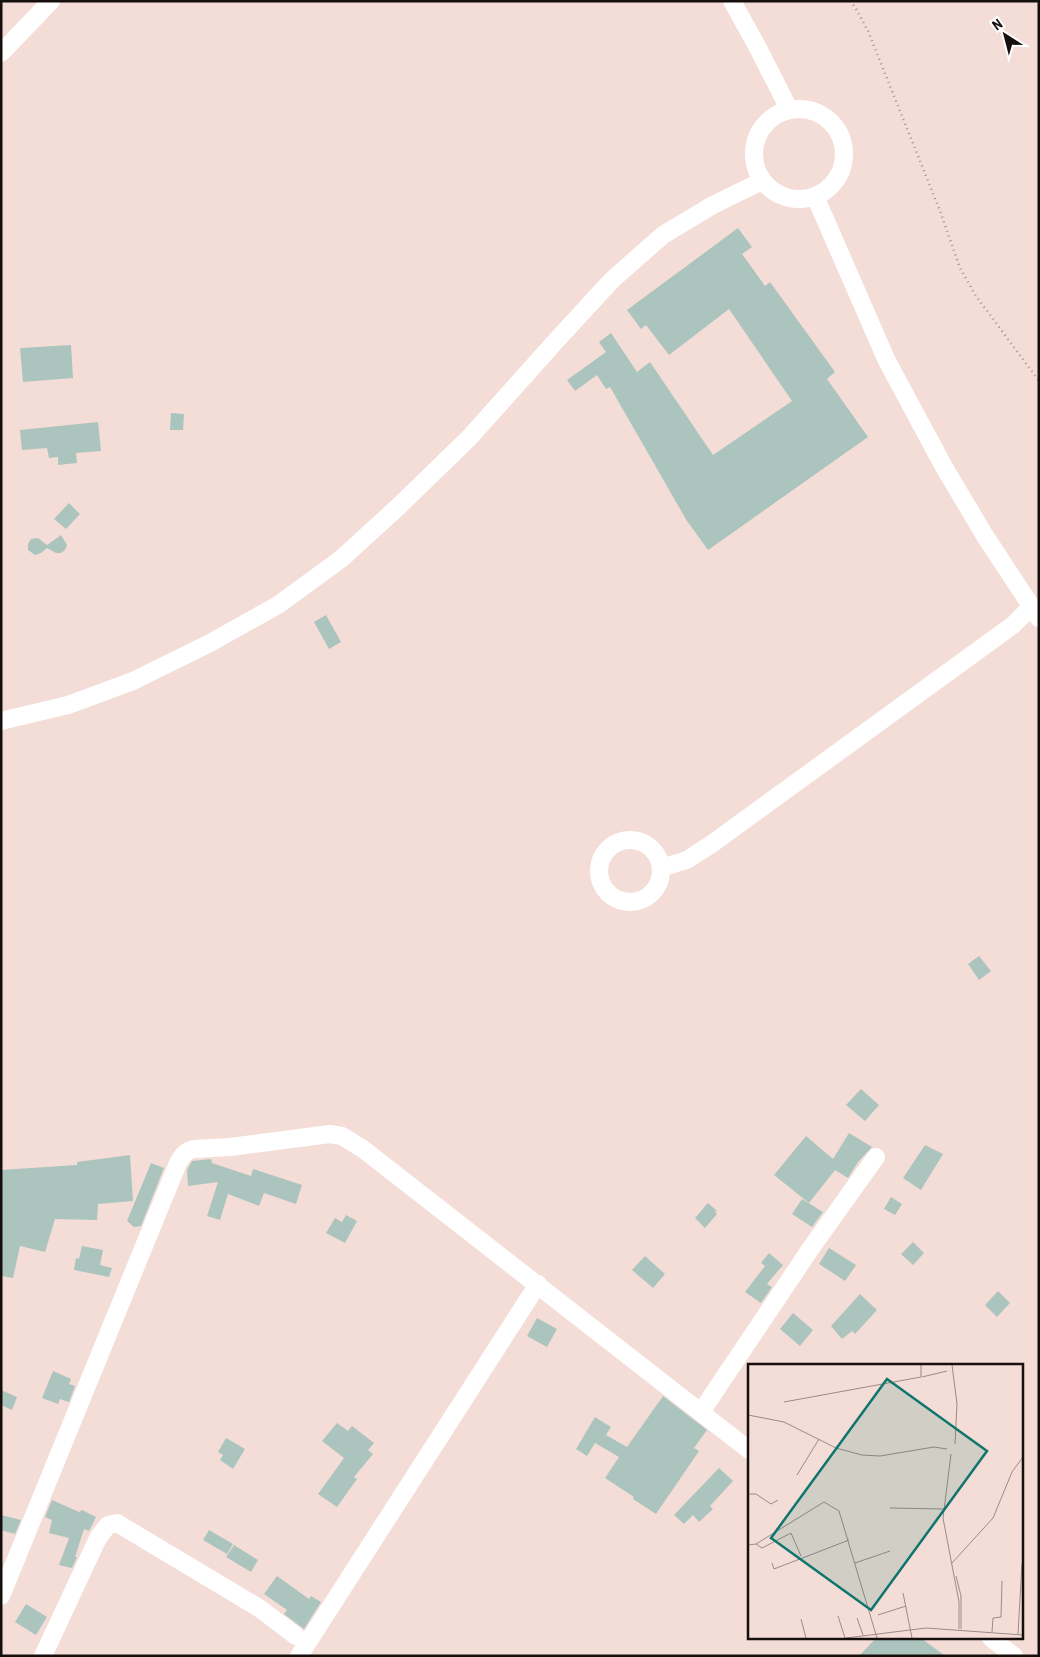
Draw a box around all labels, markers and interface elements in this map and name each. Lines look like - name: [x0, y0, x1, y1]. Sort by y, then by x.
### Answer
- north arrow: [980, 10, 1030, 60]
- text: N: [989, 15, 1006, 33]
- inset map: [748, 1364, 1022, 1640]

